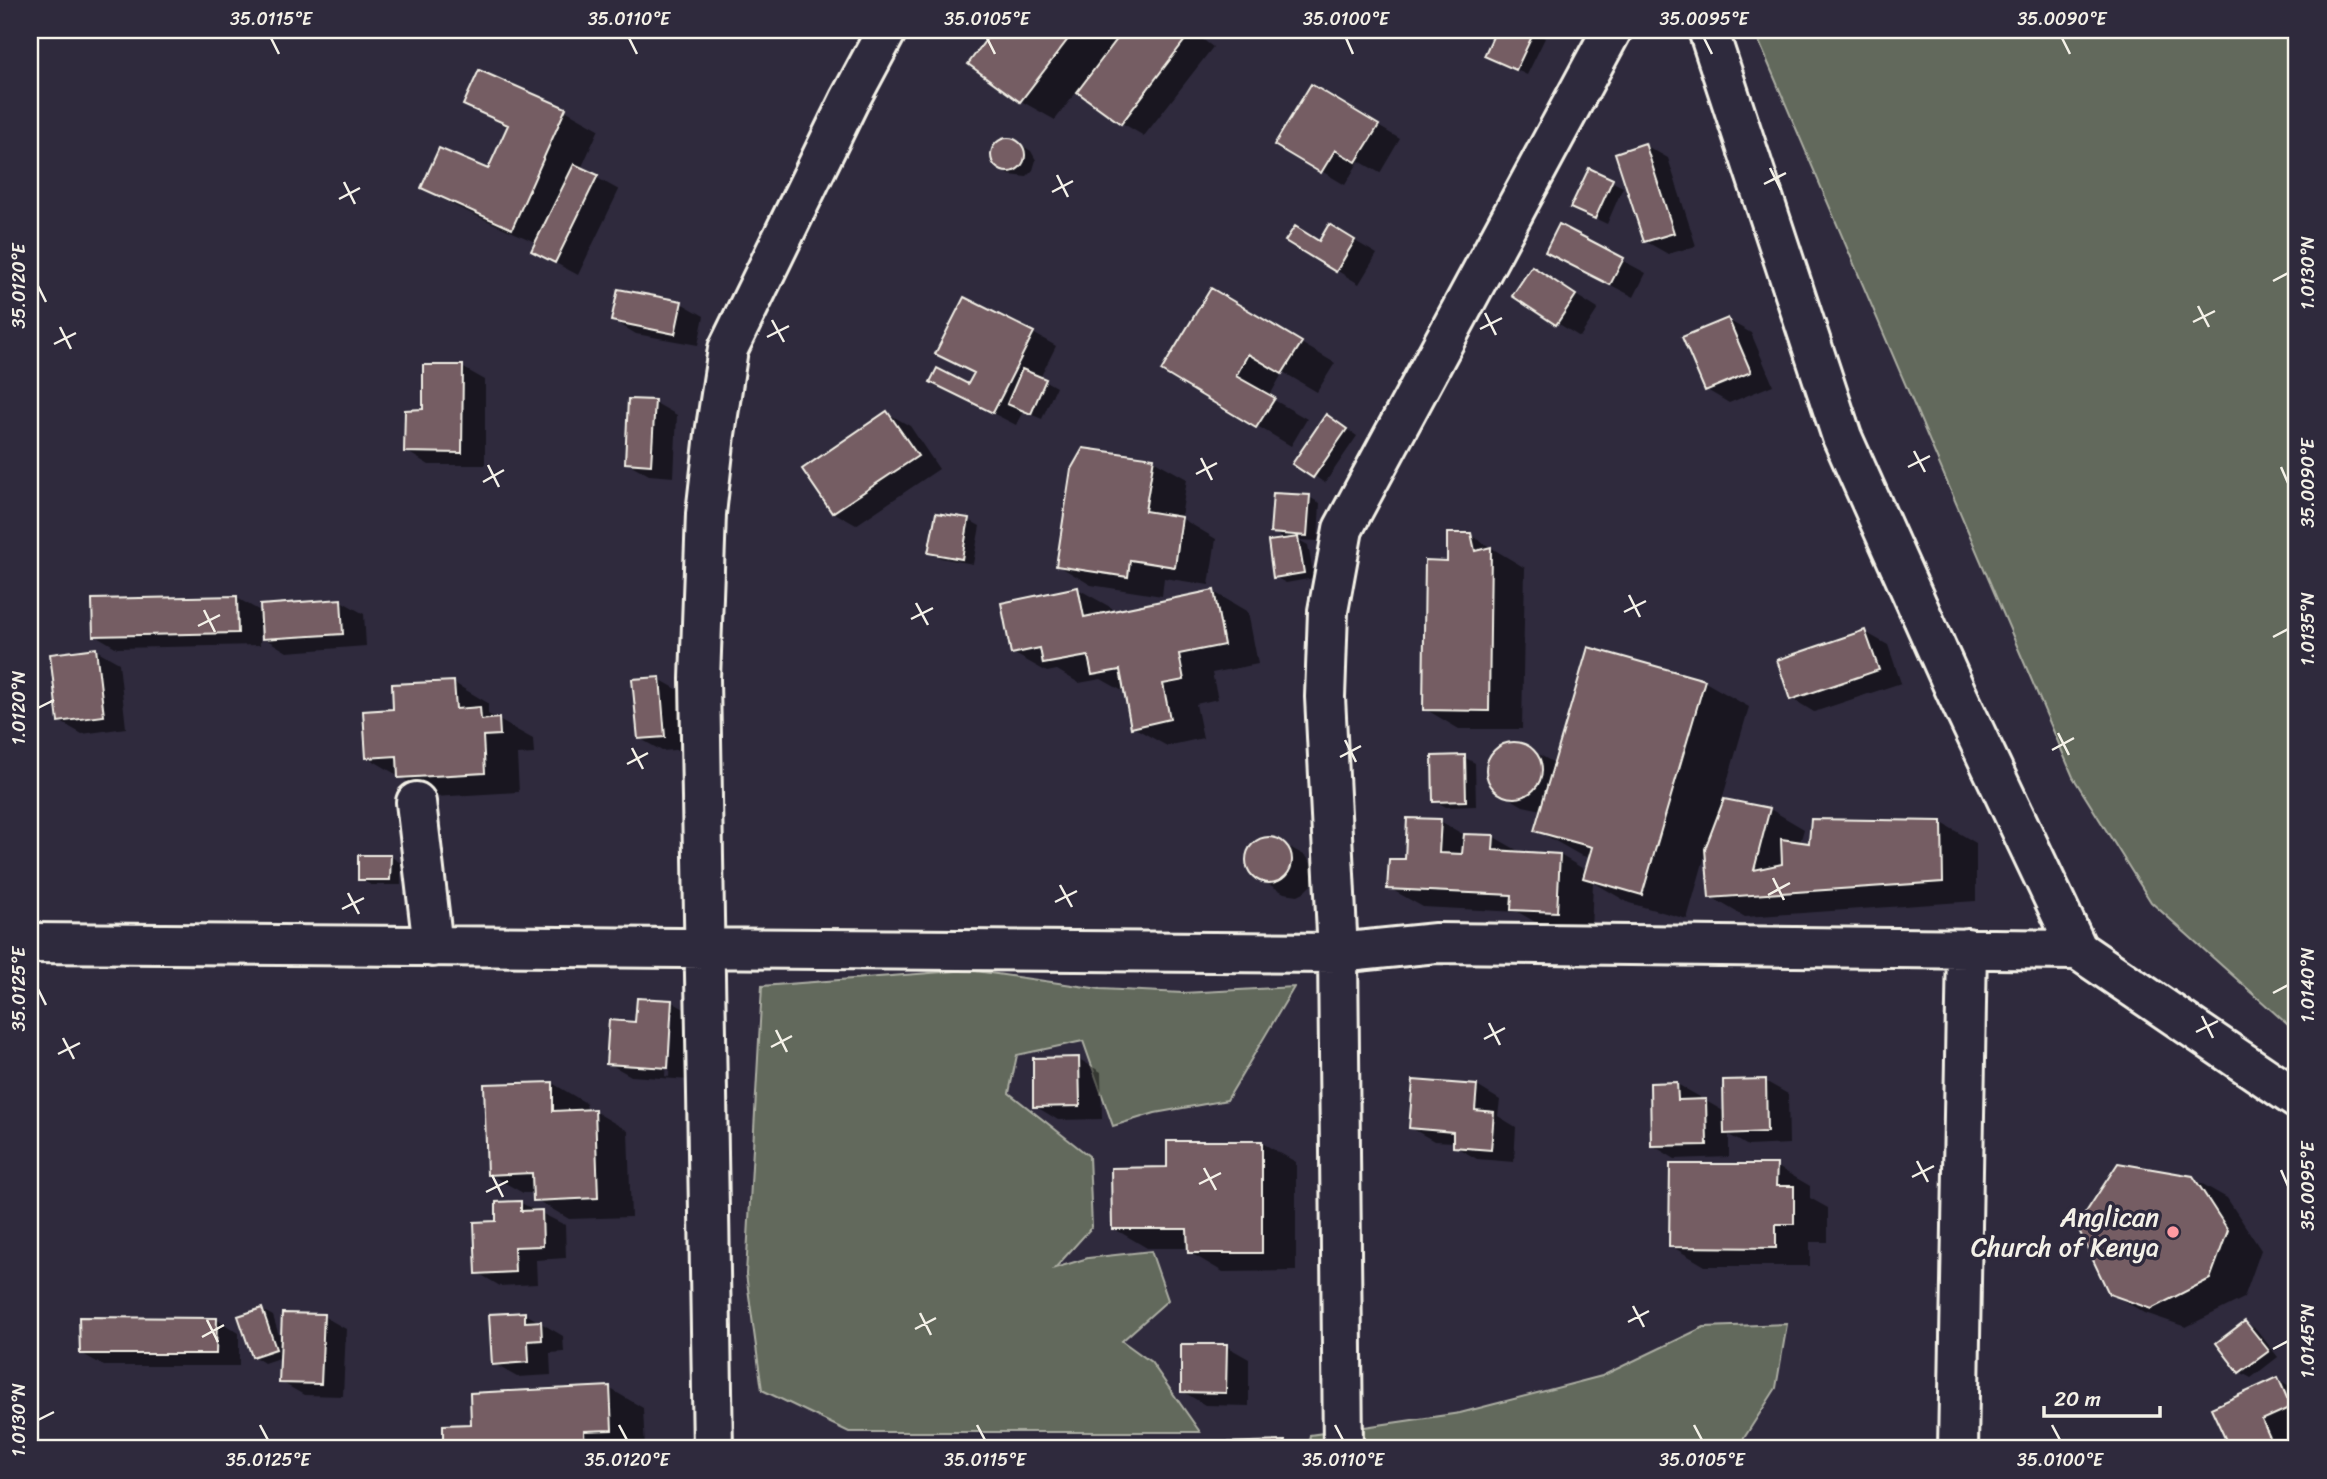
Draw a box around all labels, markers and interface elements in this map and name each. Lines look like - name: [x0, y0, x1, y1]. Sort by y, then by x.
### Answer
- text: 35.0115°E: [230, 3, 313, 35]
- text: 35.0110°E: [588, 3, 671, 35]
- text: 35.0105°E: [944, 3, 1031, 35]
- text: 35.0100°E: [1303, 3, 1390, 35]
- text: 35.0095°E: [1660, 3, 1749, 35]
- text: 35.0090°E: [2017, 3, 2108, 35]
- text: 1.0130°N: [2292, 236, 2324, 310]
- text: 35.0120°E: [3, 243, 35, 328]
- text: 35.0090°E: [2292, 437, 2324, 528]
- text: 1.0135°N: [2292, 592, 2324, 666]
- text: 1.0120°N: [3, 670, 35, 745]
- text: 35.0125°E: [3, 946, 35, 1031]
- text: 1.0140°N: [2292, 947, 2324, 1023]
- text: 35.0095°E: [2292, 1141, 2324, 1230]
- place label: Anglican Church of Kenya: [1971, 1194, 2159, 1270]
- marker: Anglican Church of Kenya: [2165, 1224, 2181, 1240]
- text: 1.0145°N: [2292, 1303, 2324, 1378]
- scale bar: [2044, 1374, 2159, 1418]
- text: 20 m: [2054, 1380, 2101, 1418]
- text: 1.0130°N: [3, 1383, 35, 1457]
- text: 35.0125°E: [226, 1444, 311, 1476]
- text: 35.0120°E: [585, 1444, 670, 1476]
- text: 35.0115°E: [944, 1444, 1027, 1476]
- text: 35.0110°E: [1302, 1444, 1385, 1476]
- text: 35.0105°E: [1659, 1444, 1746, 1476]
- text: 35.0100°E: [2017, 1444, 2104, 1476]

